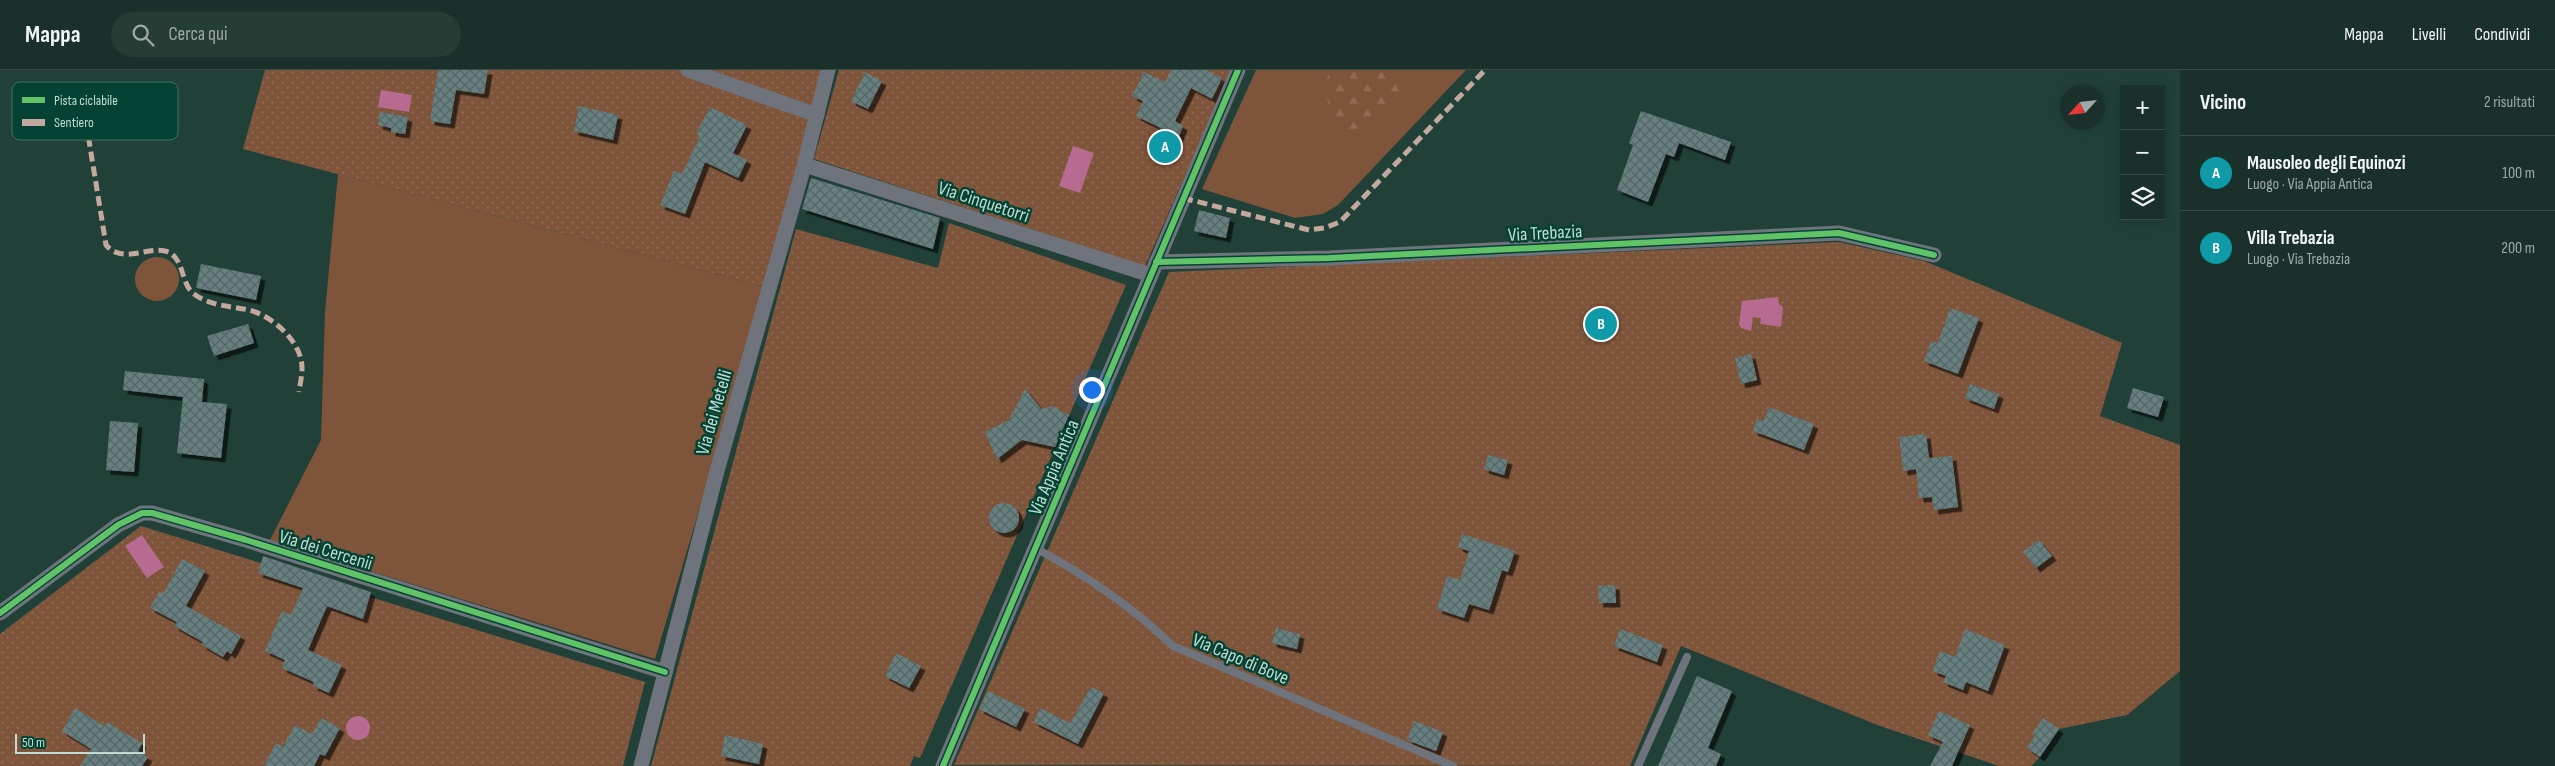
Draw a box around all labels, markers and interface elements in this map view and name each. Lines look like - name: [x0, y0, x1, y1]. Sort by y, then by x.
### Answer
- search box: [111, 12, 461, 57]
- text: Mappa: [25, 20, 81, 49]
- icon: search: [129, 21, 157, 49]
- text: Cerca qui: [169, 23, 227, 46]
- text: Mappa: [2344, 24, 2384, 45]
- text: Livelli: [2412, 24, 2446, 45]
- text: Condividi: [2474, 24, 2530, 45]
- legend: [12, 82, 178, 140]
- north arrow: [2060, 85, 2105, 130]
- map controls: [2120, 85, 2165, 220]
- button: +: [2120, 85, 2165, 130]
- text: Vicino: [2200, 90, 2246, 115]
- text: Pista ciclabile: [54, 92, 118, 109]
- text: 2 risultati: [2484, 93, 2535, 112]
- text: Sentiero: [54, 114, 94, 131]
- pin: A: [1149, 128, 1181, 166]
- button: −: [2120, 130, 2165, 175]
- text: Mausoleo degli Equinozi: [2247, 152, 2406, 175]
- text: A: [2212, 164, 2220, 183]
- text: 100 m: [2502, 164, 2535, 183]
- button: layers: [2120, 175, 2165, 220]
- text: Luogo · Via Appia Antica: [2247, 175, 2373, 194]
- street label: Via Cinquetorri: [935, 177, 1032, 228]
- street label: Via Trebazia: [1507, 220, 1583, 247]
- text: Villa Trebazia: [2247, 227, 2335, 250]
- text: B: [2212, 239, 2220, 258]
- text: 200 m: [2501, 239, 2535, 258]
- text: Luogo · Via Trebazia: [2247, 250, 2350, 269]
- pin: B: [1585, 305, 1617, 343]
- street label: Via dei Metelli: [691, 367, 738, 458]
- your location: [1079, 377, 1105, 403]
- street label: Via Appia Antica: [1024, 416, 1085, 519]
- street label: Via dei Cercenii: [276, 525, 375, 576]
- street label: Via Capo di Bove: [1189, 629, 1292, 690]
- scale bar: [15, 731, 145, 754]
- text: 50 m: [22, 734, 45, 751]

